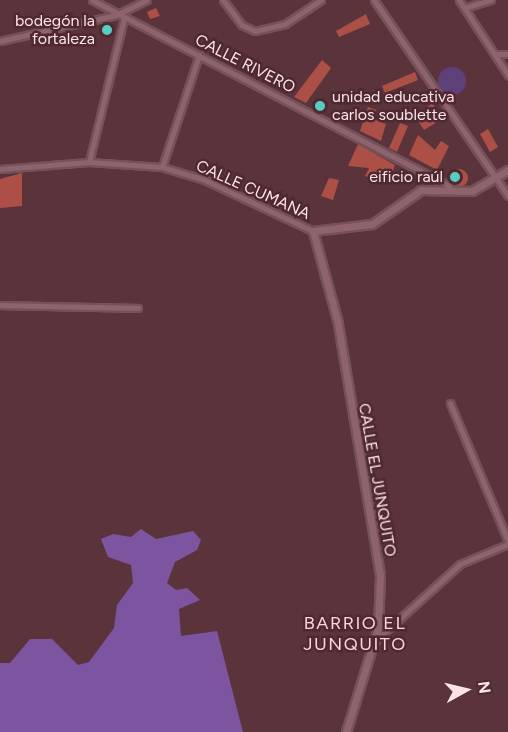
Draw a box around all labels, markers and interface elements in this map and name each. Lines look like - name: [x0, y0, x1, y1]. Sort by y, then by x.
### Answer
- place label: bodegón la fortaleza: [15, 11, 95, 49]
- marker: bodegón la fortaleza: [100, 23, 114, 37]
- street label: CALLE RIVERO: [192, 31, 298, 97]
- place label: unidad educativa carlos soublette: [332, 87, 454, 125]
- marker: unidad educativa carlos soublette: [313, 99, 327, 113]
- street label: CALLE CUMANA: [193, 156, 313, 224]
- place label: eificio raúl: [369, 167, 443, 187]
- marker: eificio raúl: [448, 170, 462, 184]
- street label: CALLE EL JUNQUITO: [354, 402, 400, 558]
- district label: BARRIO EL JUNQUITO: [303, 613, 407, 656]
- north arrow: [436, 660, 496, 720]
- text: N: [474, 680, 495, 695]

